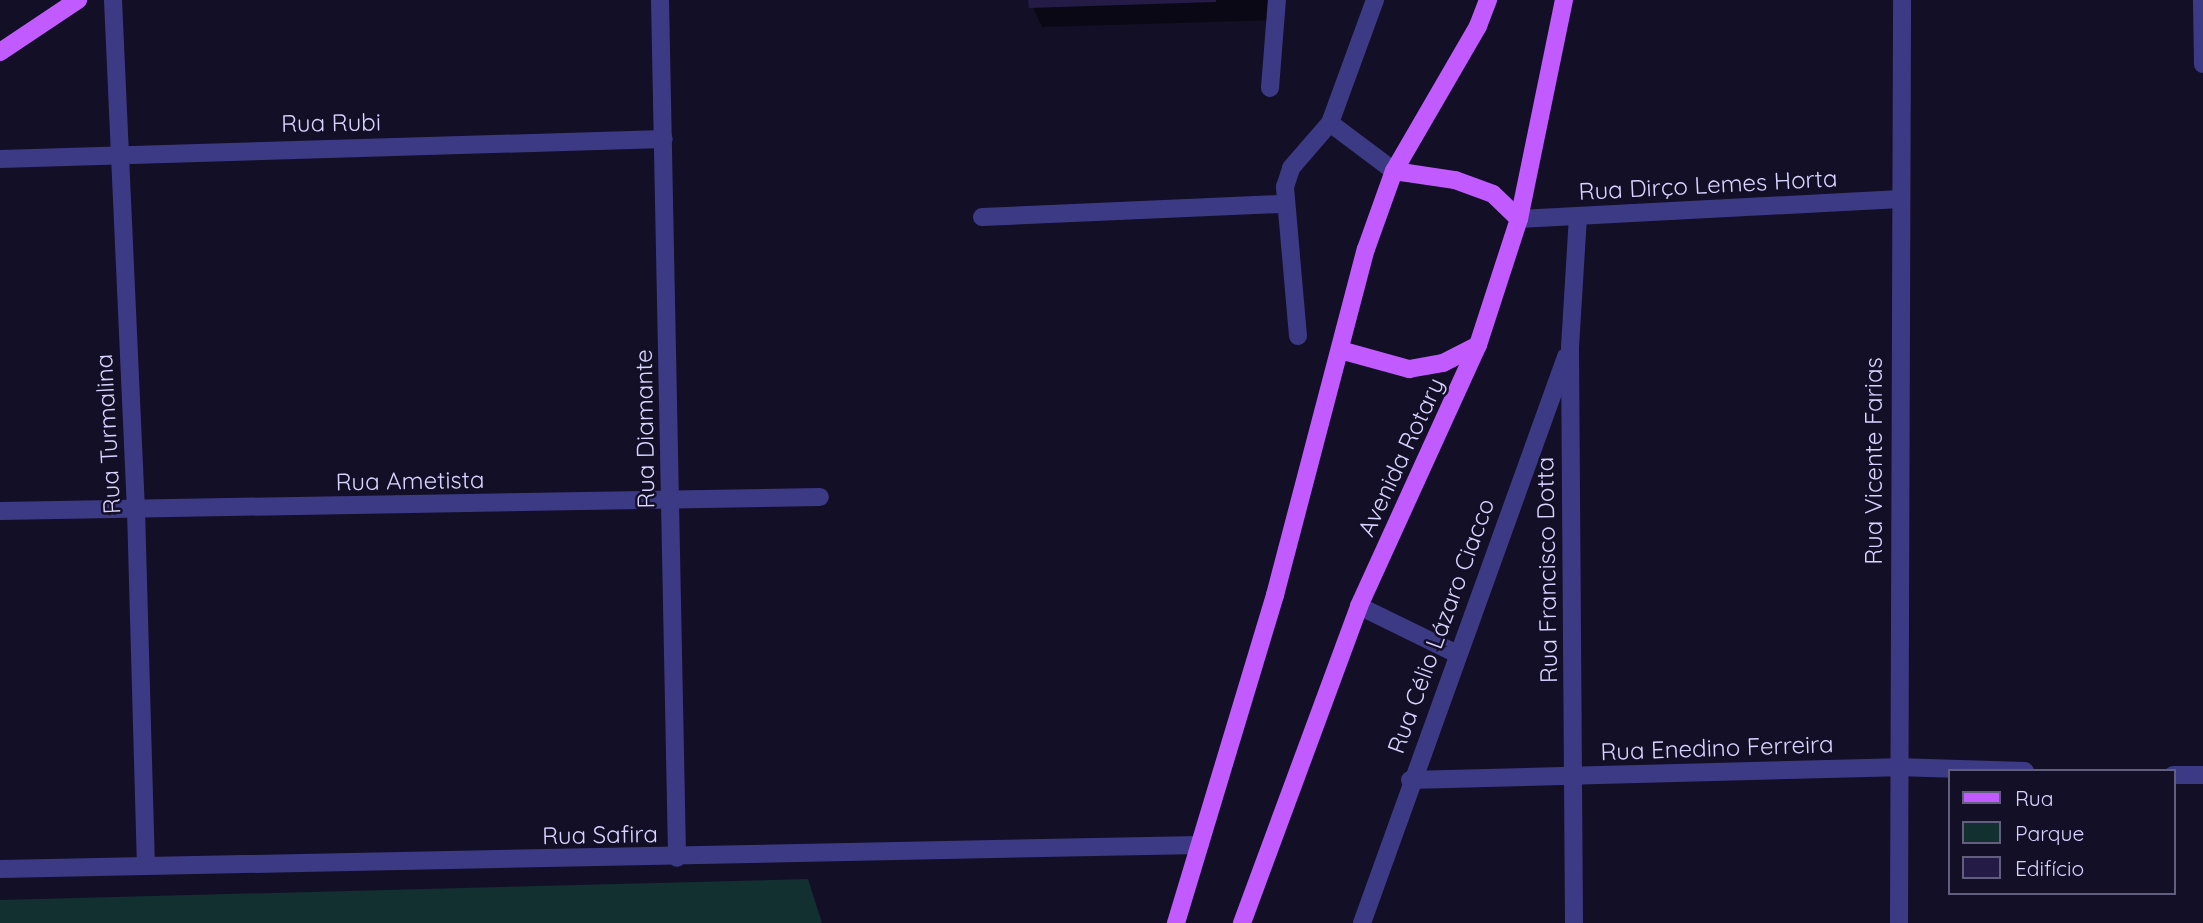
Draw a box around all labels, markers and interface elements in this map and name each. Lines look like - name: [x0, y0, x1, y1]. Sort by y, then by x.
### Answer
- street label: Rua Rubi: [281, 108, 381, 138]
- street label: Rua Dirço Lemes Horta: [1578, 164, 1838, 206]
- street label: Rua Diamante: [629, 349, 661, 509]
- street label: Rua Turmalina: [89, 353, 127, 515]
- street label: Rua Vicente Farias: [1860, 357, 1888, 565]
- street label: Avenida Rotary: [1352, 373, 1450, 541]
- street label: Rua Francisco Dotta: [1531, 457, 1563, 683]
- street label: Rua Ametista: [335, 465, 485, 497]
- street label: Rua Célio Lázaro Ciacco: [1381, 495, 1501, 757]
- street label: Rua Enedino Ferreira: [1600, 730, 1834, 766]
- legend: [1948, 769, 2175, 895]
- text: Rua: [2015, 785, 2054, 811]
- street label: Rua Safira: [542, 820, 658, 850]
- text: Parque: [2015, 820, 2084, 846]
- text: Edifício: [2015, 855, 2084, 881]

